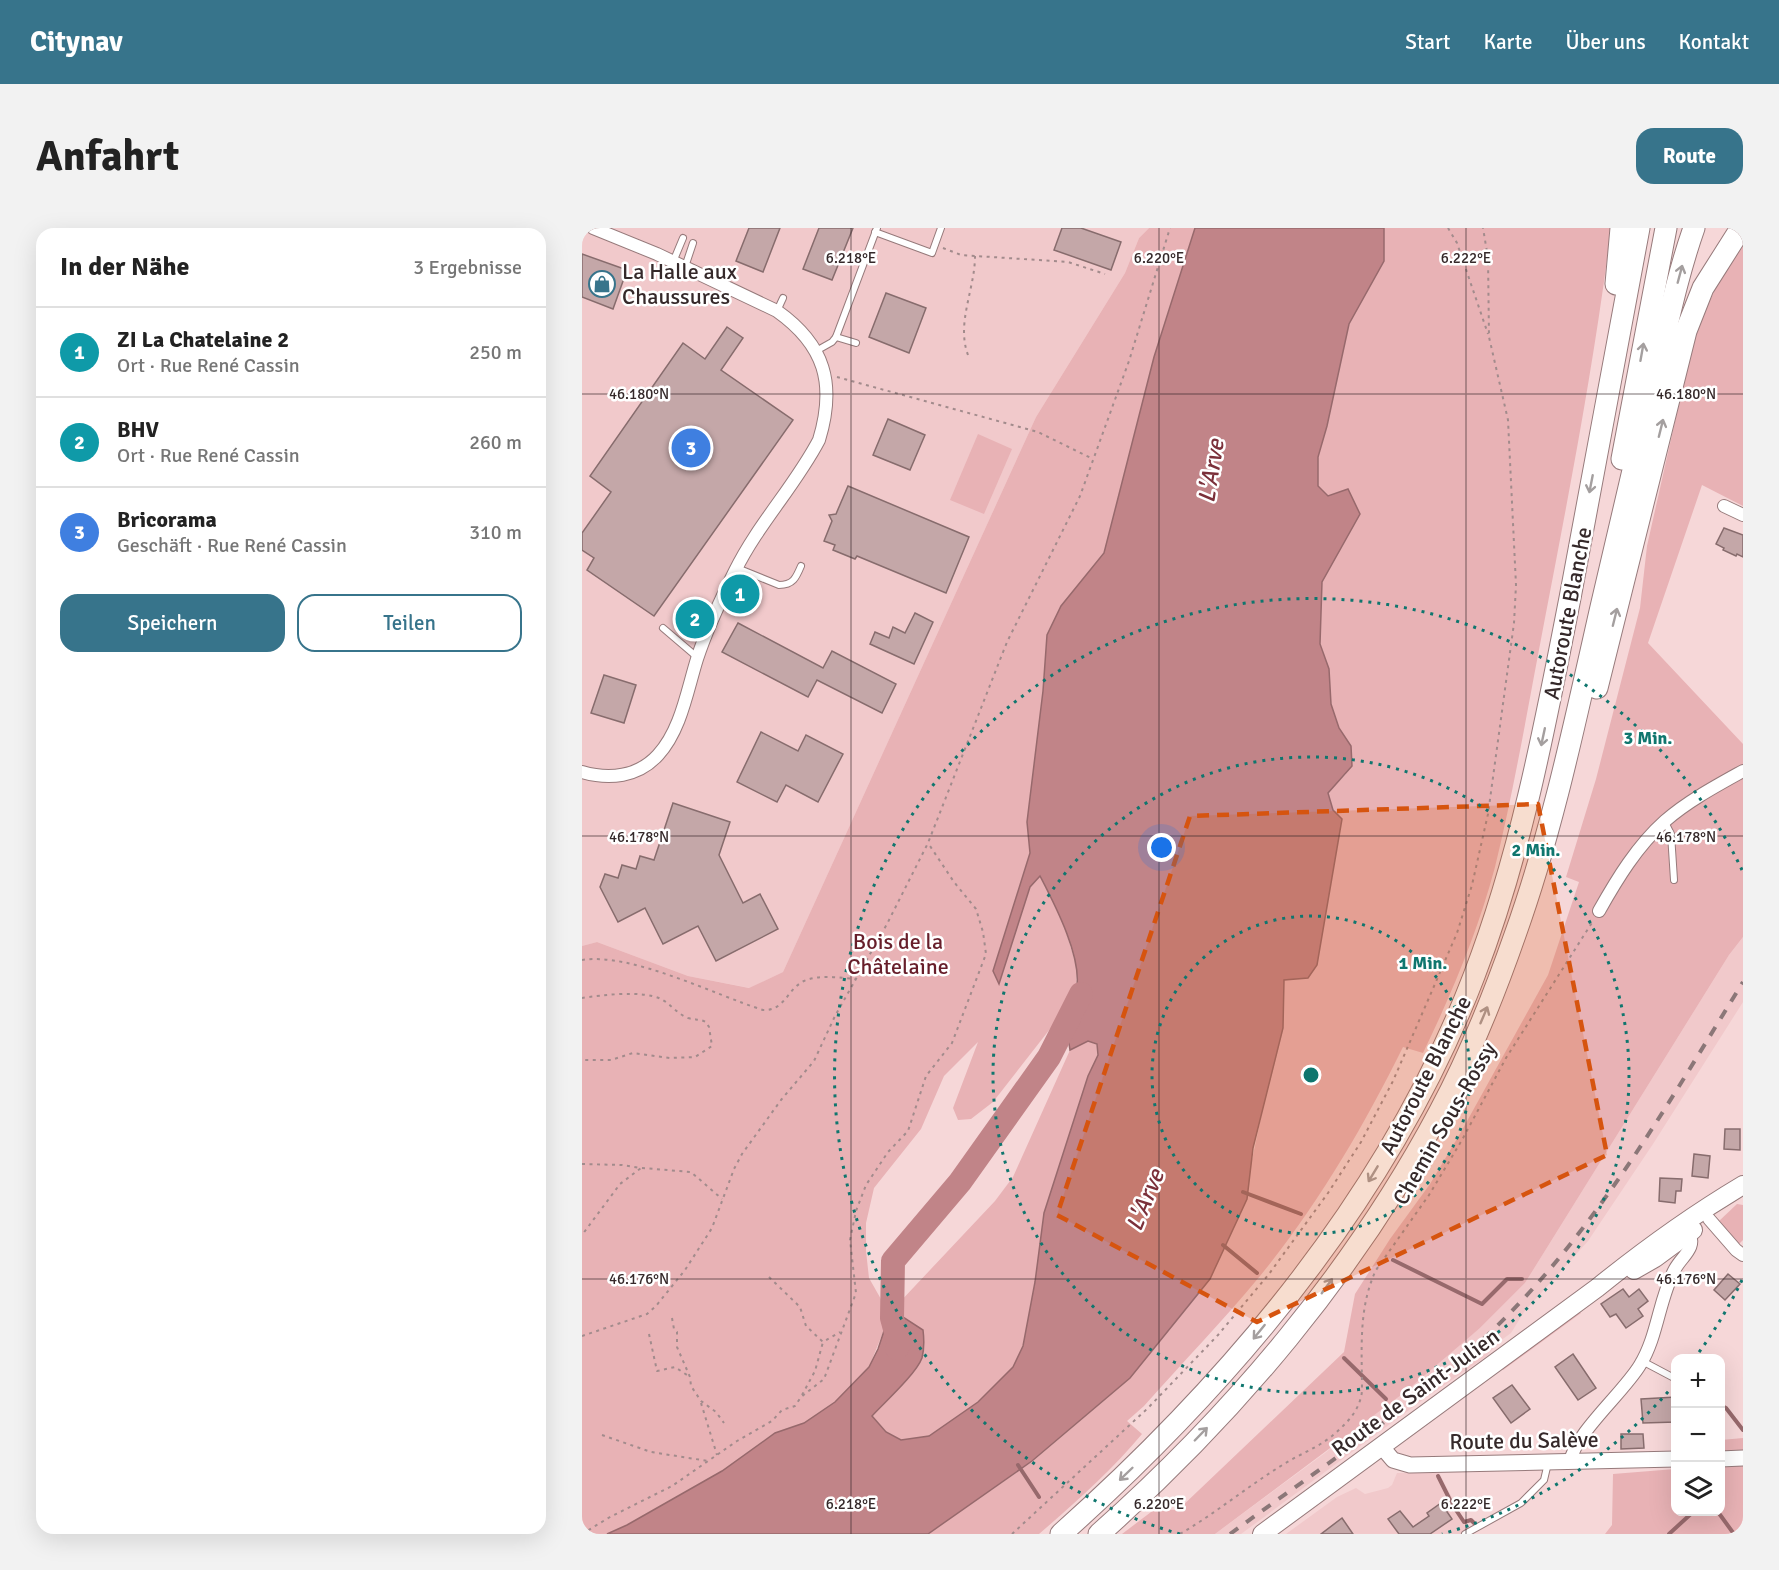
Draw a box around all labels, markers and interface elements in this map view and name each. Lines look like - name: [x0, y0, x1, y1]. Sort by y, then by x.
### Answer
- text: Citynav: [30, 25, 123, 59]
- text: Start: [1405, 29, 1450, 55]
- text: Karte: [1483, 29, 1532, 55]
- text: Über uns: [1565, 29, 1646, 55]
- text: Kontakt: [1679, 29, 1749, 55]
- button: Route: [1636, 128, 1743, 184]
- text: Anfahrt: [36, 131, 179, 182]
- text: 6.218°E: [826, 249, 876, 267]
- text: 6.220°E: [1134, 249, 1184, 267]
- text: 6.222°E: [1441, 249, 1491, 267]
- text: In der Nähe: [60, 251, 190, 283]
- text: 3 Ergebnisse: [413, 255, 522, 280]
- place label: La Halle aux Chaussures: [622, 258, 737, 310]
- one-way arrow: [1675, 265, 1687, 284]
- shop icon: La Halle aux Chaussures: [587, 269, 617, 299]
- text: ZI La Chatelaine 2: [117, 326, 289, 353]
- text: 1: [74, 340, 85, 365]
- text: 250 m: [469, 340, 522, 365]
- one-way arrow: [1637, 343, 1648, 362]
- text: Ort · Rue René Cassin: [117, 353, 300, 378]
- text: 46.180°N: [609, 385, 669, 403]
- text: 46.180°N: [1656, 385, 1716, 403]
- text: BHV: [117, 416, 159, 443]
- one-way arrow: [1655, 419, 1667, 438]
- pin: 3: [672, 426, 710, 470]
- text: 2: [74, 430, 85, 455]
- text: 260 m: [469, 430, 522, 455]
- water label: L'Arve: [1191, 436, 1231, 505]
- text: Ort · Rue René Cassin: [117, 443, 300, 468]
- one-way arrow: [1586, 473, 1597, 493]
- text: Bricorama: [117, 506, 217, 533]
- text: 3: [74, 520, 85, 545]
- text: 310 m: [469, 520, 522, 545]
- street label: Autoroute Blanche: [1538, 525, 1597, 702]
- text: Geschäft · Rue René Cassin: [117, 533, 347, 558]
- pin: 1: [720, 572, 760, 616]
- button: Speichern: [60, 594, 285, 652]
- button: Teilen: [297, 594, 522, 652]
- pin: 2: [676, 596, 714, 642]
- one-way arrow: [1609, 608, 1621, 627]
- one-way arrow: [1536, 727, 1548, 746]
- text: 3 Min.: [1623, 727, 1673, 749]
- text: 46.178°N: [609, 828, 669, 846]
- text: 46.178°N: [1656, 828, 1716, 846]
- your location: [1147, 833, 1176, 862]
- text: 2 Min.: [1511, 839, 1561, 861]
- park label: Bois de la Châtelaine: [847, 928, 949, 980]
- text: 1 Min.: [1398, 952, 1448, 974]
- street label: Autoroute Blanche: [1374, 991, 1477, 1159]
- one-way arrow: [1479, 1007, 1491, 1025]
- street label: Chemin Sous-Rossy: [1387, 1036, 1502, 1209]
- centre of rings: [1301, 1065, 1321, 1085]
- water label: L'Arve: [1119, 1164, 1171, 1235]
- one-way arrow: [1367, 1165, 1379, 1182]
- text: 46.176°N: [609, 1270, 669, 1288]
- text: 46.176°N: [1656, 1270, 1716, 1288]
- one-way arrow: [1321, 1278, 1334, 1294]
- street label: Route de Saint-Julien: [1326, 1322, 1504, 1462]
- one-way arrow: [1252, 1324, 1265, 1340]
- map controls: [1671, 1354, 1725, 1516]
- button: +: [1671, 1354, 1725, 1408]
- button: −: [1671, 1408, 1725, 1462]
- street label: Route du Salève: [1449, 1426, 1599, 1455]
- one-way arrow: [1194, 1427, 1209, 1442]
- button: layers: [1671, 1462, 1725, 1516]
- one-way arrow: [1118, 1467, 1133, 1482]
- text: 6.218°E: [826, 1495, 876, 1513]
- text: 6.220°E: [1134, 1495, 1184, 1513]
- text: 6.222°E: [1441, 1495, 1491, 1513]

